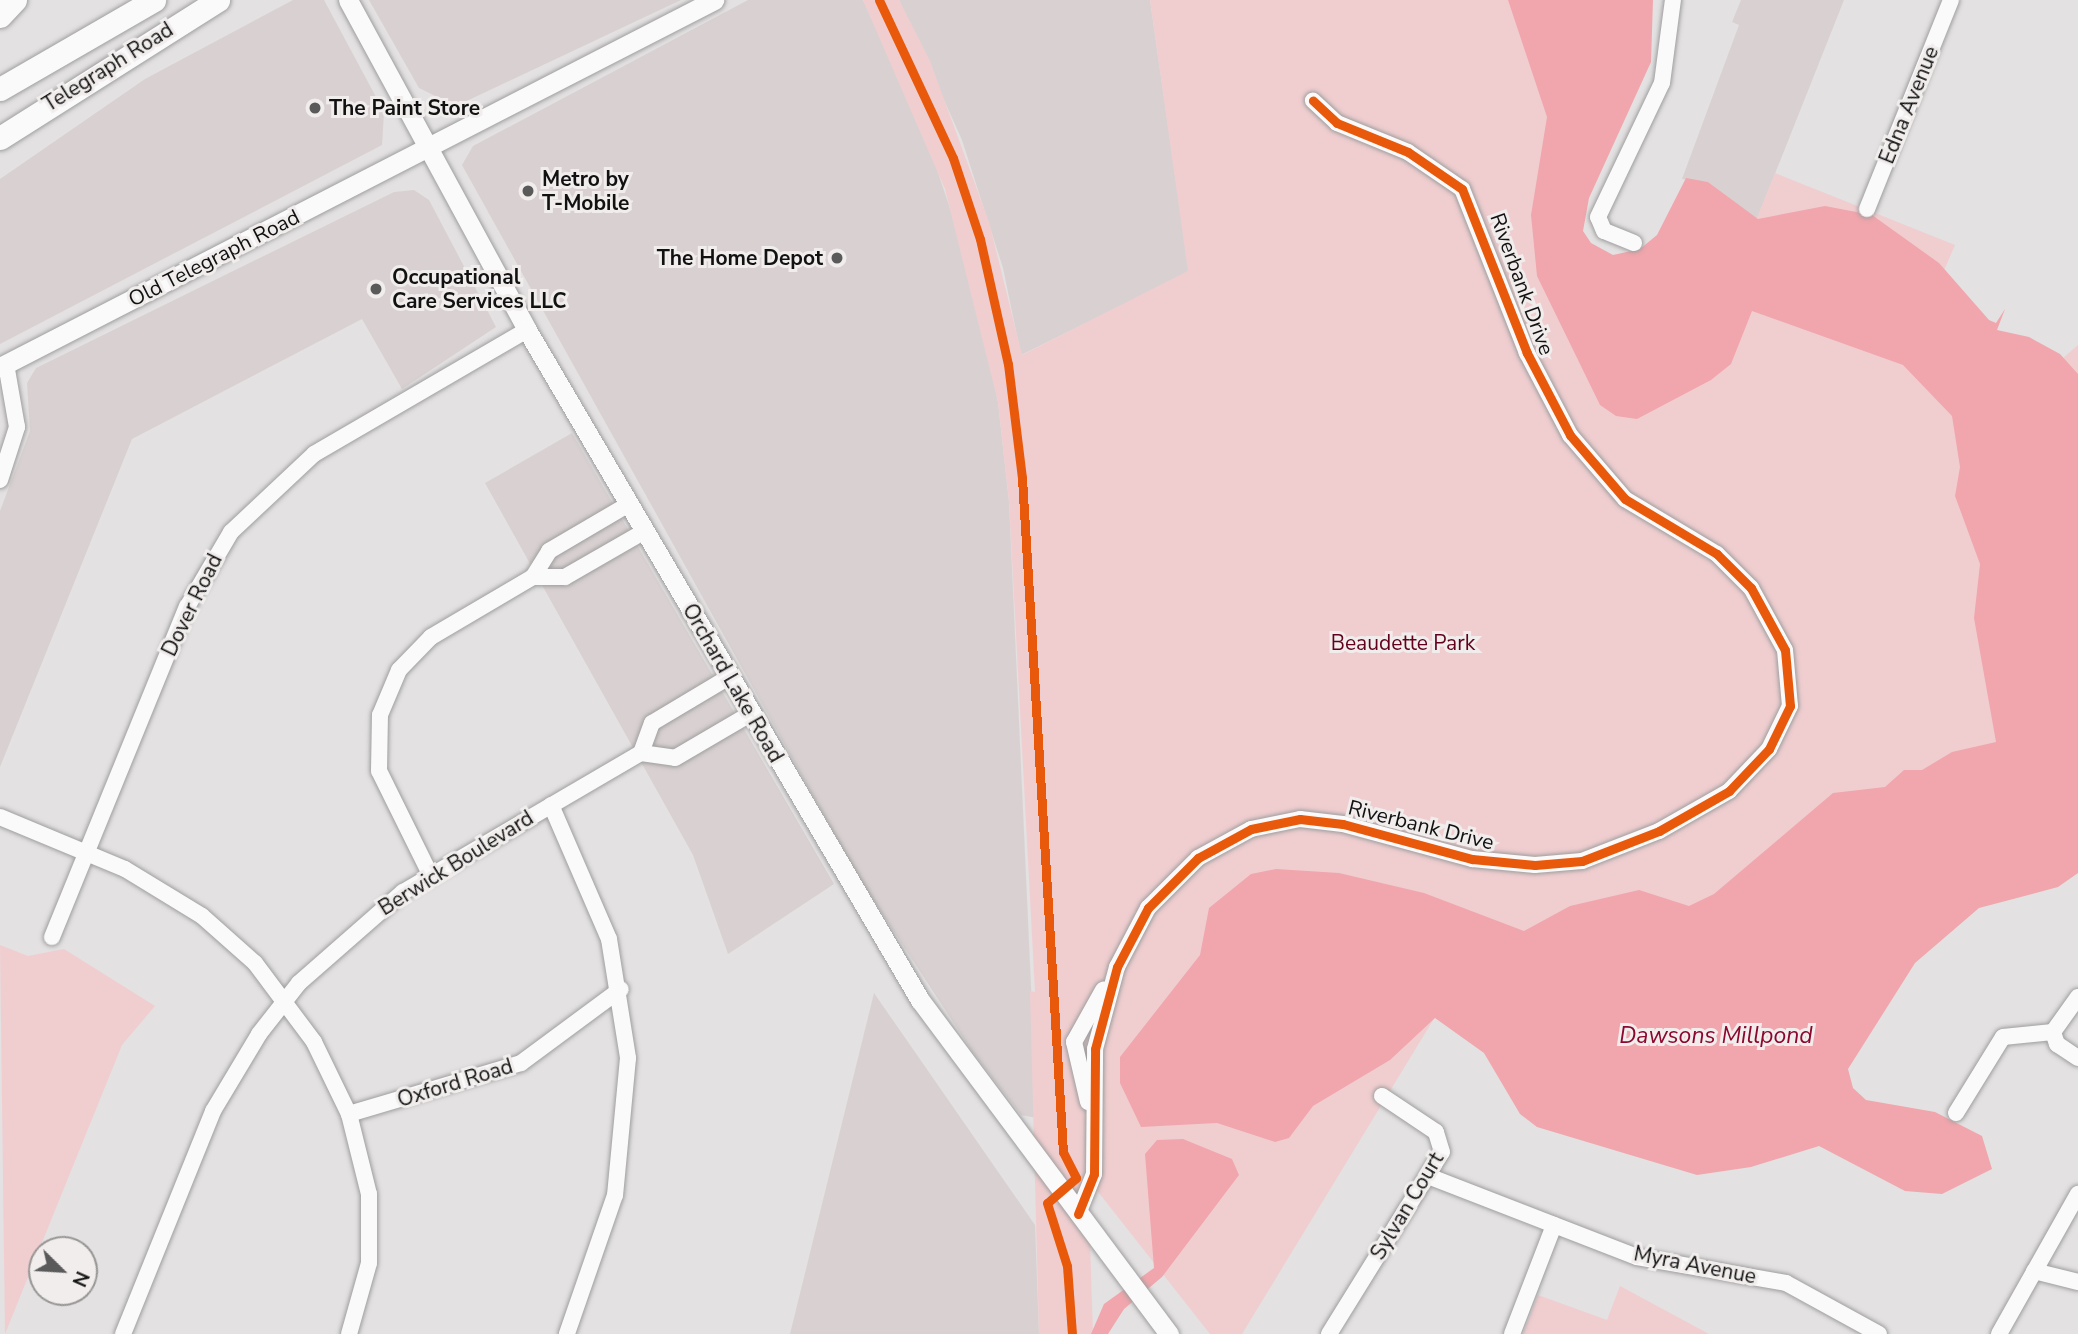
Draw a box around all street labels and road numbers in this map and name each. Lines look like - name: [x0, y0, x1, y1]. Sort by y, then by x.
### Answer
- street label: Telegraph Road: [38, 17, 178, 117]
- street label: Edna Avenue: [1874, 43, 1944, 167]
- street label: Old Telegraph Road: [124, 204, 304, 312]
- street label: Riverbank Drive: [1485, 210, 1559, 358]
- street label: Dover Road: [156, 550, 228, 660]
- street label: Orchard Lake Road: [677, 599, 789, 767]
- street label: Riverbank Drive: [1346, 795, 1496, 855]
- street label: Berwick Boulevard: [374, 805, 538, 921]
- street label: Oxford Road: [394, 1053, 516, 1113]
- street label: Sylvan Court: [1365, 1148, 1449, 1264]
- street label: Myra Avenue: [1632, 1241, 1758, 1289]

